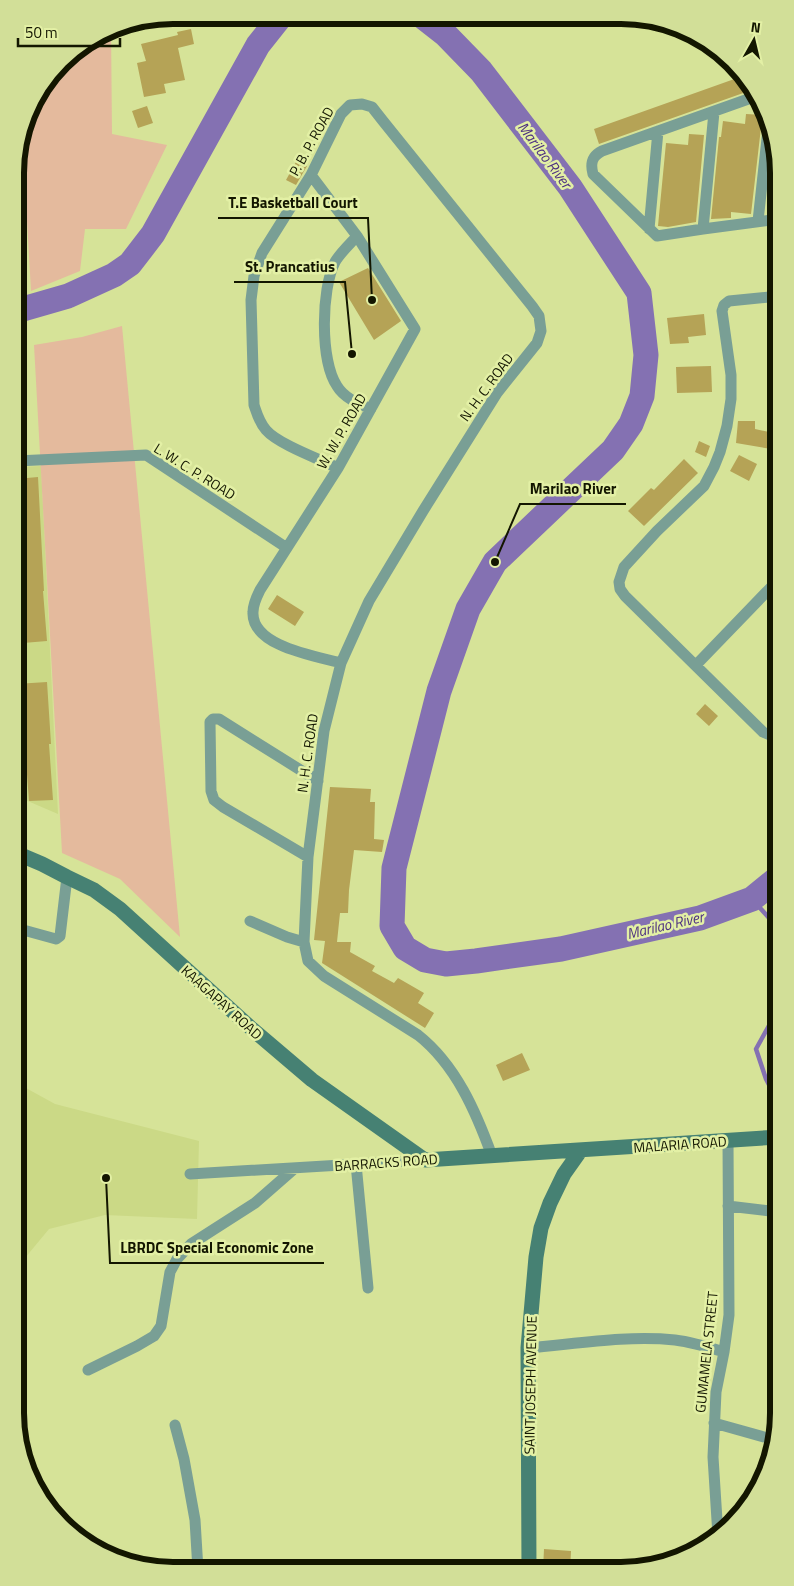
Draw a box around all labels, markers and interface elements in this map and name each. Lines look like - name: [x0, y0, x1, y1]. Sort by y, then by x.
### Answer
- scale bar: [18, 15, 120, 47]
- north arrow: [729, 15, 779, 65]
- text: N: [750, 16, 762, 38]
- text: 50 m: [25, 21, 58, 44]
- street label: P. B. P. ROAD: [283, 103, 339, 179]
- water label: Marilao River: [512, 117, 579, 195]
- callout: T.E Basketball Court: [218, 188, 368, 218]
- text: T.E Basketball Court: [228, 191, 358, 214]
- callout: St. Prancatius: [234, 252, 345, 282]
- text: St. Prancatius: [245, 255, 335, 278]
- street label: N. H. C. ROAD: [454, 348, 518, 426]
- street label: W. W. P. ROAD: [311, 389, 371, 473]
- street label: L. W. C. P. ROAD: [150, 437, 240, 505]
- callout: Marilao River: [520, 474, 626, 504]
- text: Marilao River: [530, 477, 617, 500]
- street label: N. H. C. ROAD: [291, 712, 323, 794]
- water label: Marilao River: [624, 904, 708, 945]
- street label: KAAGAPAY ROAD: [177, 960, 267, 1044]
- street label: MALARIA ROAD: [633, 1130, 727, 1158]
- street label: BARRACKS ROAD: [334, 1148, 438, 1176]
- callout: LBRDC Special Economic Zone: [110, 1233, 324, 1263]
- text: LBRDC Special Economic Zone: [120, 1236, 314, 1259]
- street label: GUMAMELA STREET: [689, 1290, 723, 1414]
- street label: SAINT JOSEPH AVENUE: [518, 1315, 542, 1455]

